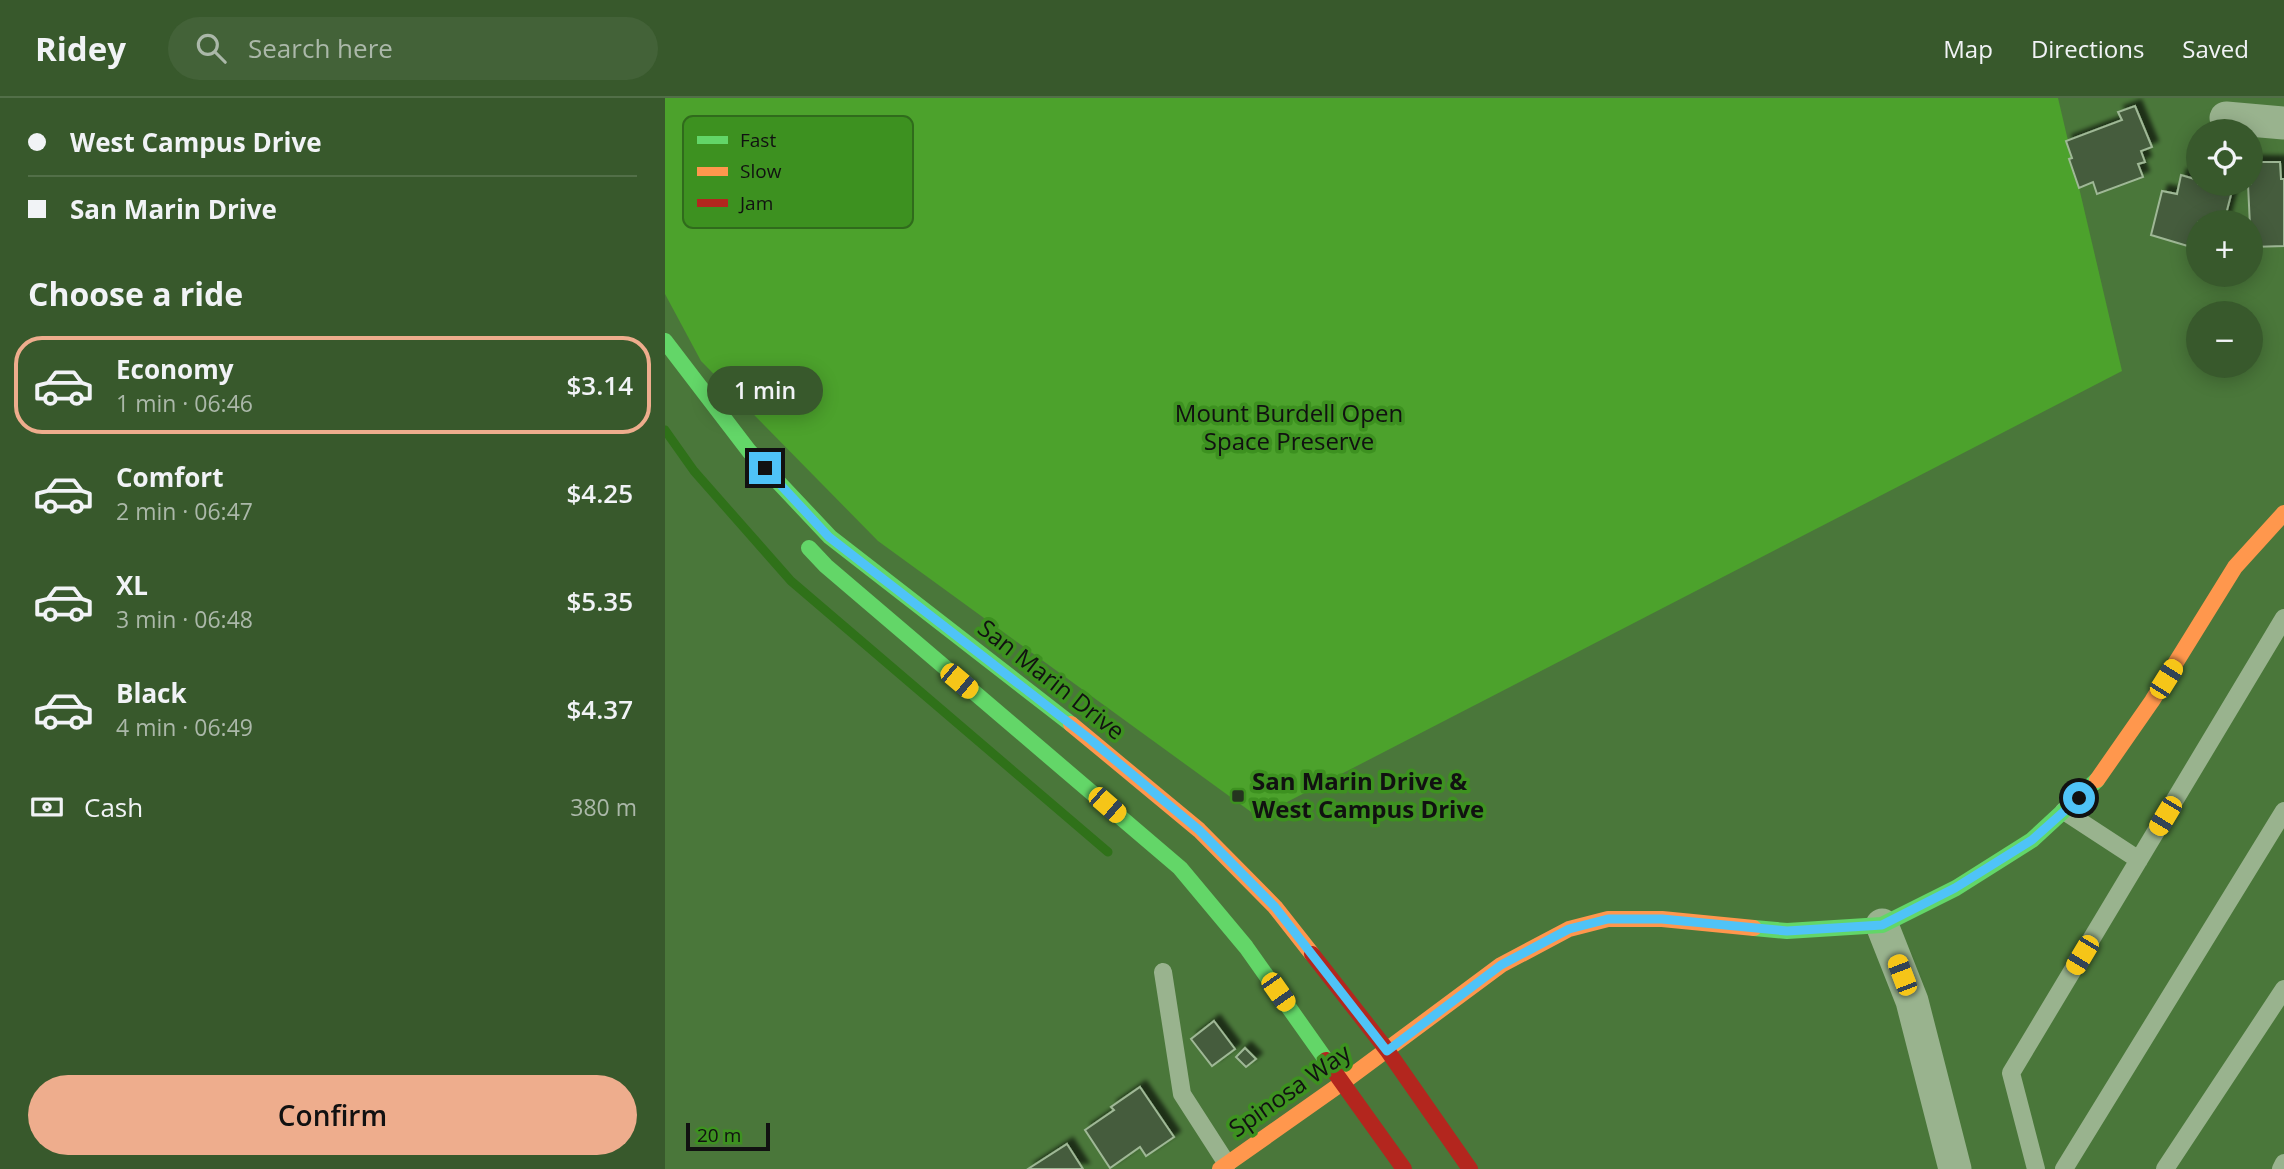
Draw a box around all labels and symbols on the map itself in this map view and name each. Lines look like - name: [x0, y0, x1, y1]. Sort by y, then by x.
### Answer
- legend: [683, 116, 913, 228]
- text: Fast: [740, 127, 776, 153]
- text: Slow: [740, 158, 782, 184]
- text: Jam: [738, 190, 773, 216]
- callout: 1 min: [707, 366, 823, 416]
- park label: Mount Burdell Open Space Preserve: [1175, 396, 1403, 457]
- route end: [749, 452, 781, 484]
- street label: San Marin Drive: [972, 611, 1132, 747]
- car: [2146, 656, 2187, 702]
- car: [937, 659, 982, 703]
- place label: San Marin Drive & West Campus Drive: [1252, 764, 1484, 825]
- route start: [2063, 782, 2095, 814]
- car: [1085, 783, 1130, 827]
- marker: San Marin Drive & West Campus Drive: [1230, 788, 1246, 804]
- car: [2146, 793, 2185, 839]
- car: [2063, 932, 2102, 978]
- car: [1885, 952, 1920, 998]
- car: [1258, 969, 1299, 1015]
- street label: Spinosa Way: [1222, 1035, 1357, 1144]
- scale bar: [686, 1120, 770, 1152]

